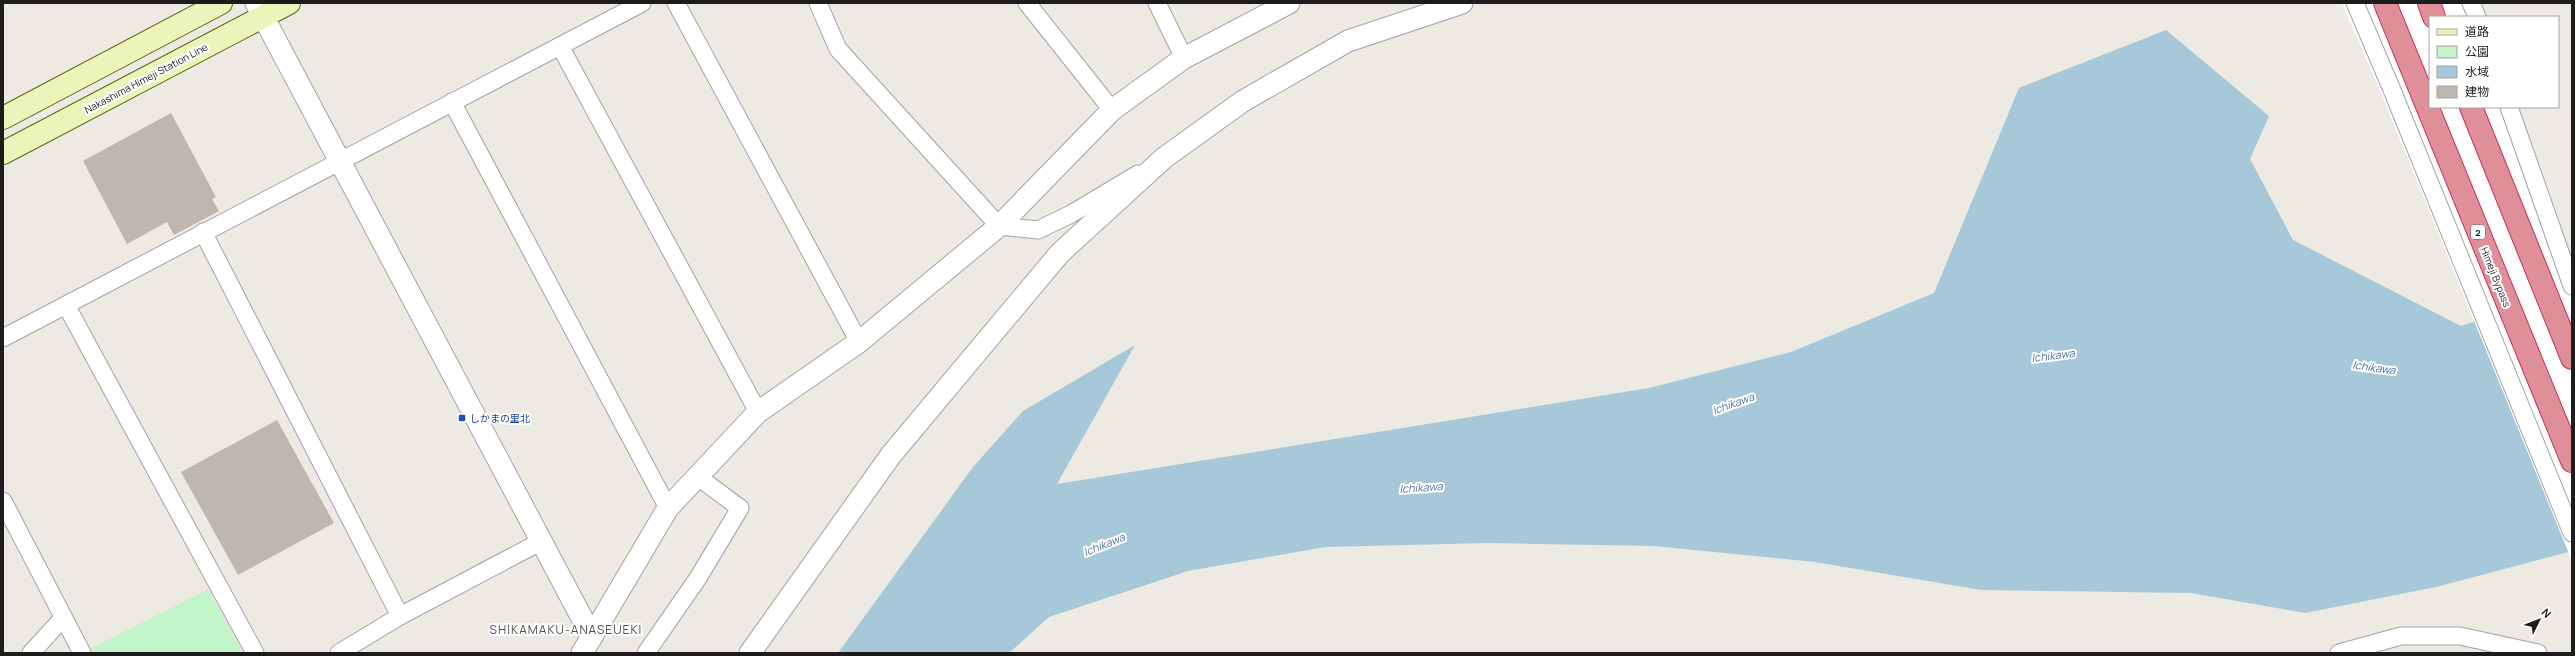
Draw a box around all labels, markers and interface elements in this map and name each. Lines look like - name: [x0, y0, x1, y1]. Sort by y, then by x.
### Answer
- legend: [2429, 16, 2559, 108]
- text: 道路: [2465, 23, 2489, 40]
- street label: Nakashima Himeji Station Line: [82, 39, 210, 117]
- text: 公園: [2465, 43, 2489, 60]
- text: 水域: [2465, 63, 2489, 80]
- text: 建物: [2465, 83, 2489, 100]
- road number: 2: [2471, 225, 2485, 239]
- street label: Himeji Bypass: [2478, 245, 2514, 309]
- water label: Ichikawa: [2031, 345, 2076, 365]
- water label: Ichikawa: [2351, 357, 2397, 378]
- water label: Ichikawa: [1710, 388, 1757, 417]
- place label: しかまの里北: [470, 411, 530, 425]
- marker: しかまの里北: [457, 413, 467, 423]
- water label: Ichikawa: [1399, 478, 1444, 496]
- water label: Ichikawa: [1081, 529, 1128, 559]
- north arrow: [2519, 600, 2559, 640]
- text: N: [2538, 605, 2555, 621]
- district label: SHIKAMAKU-ANASEUEKI: [490, 621, 642, 638]

